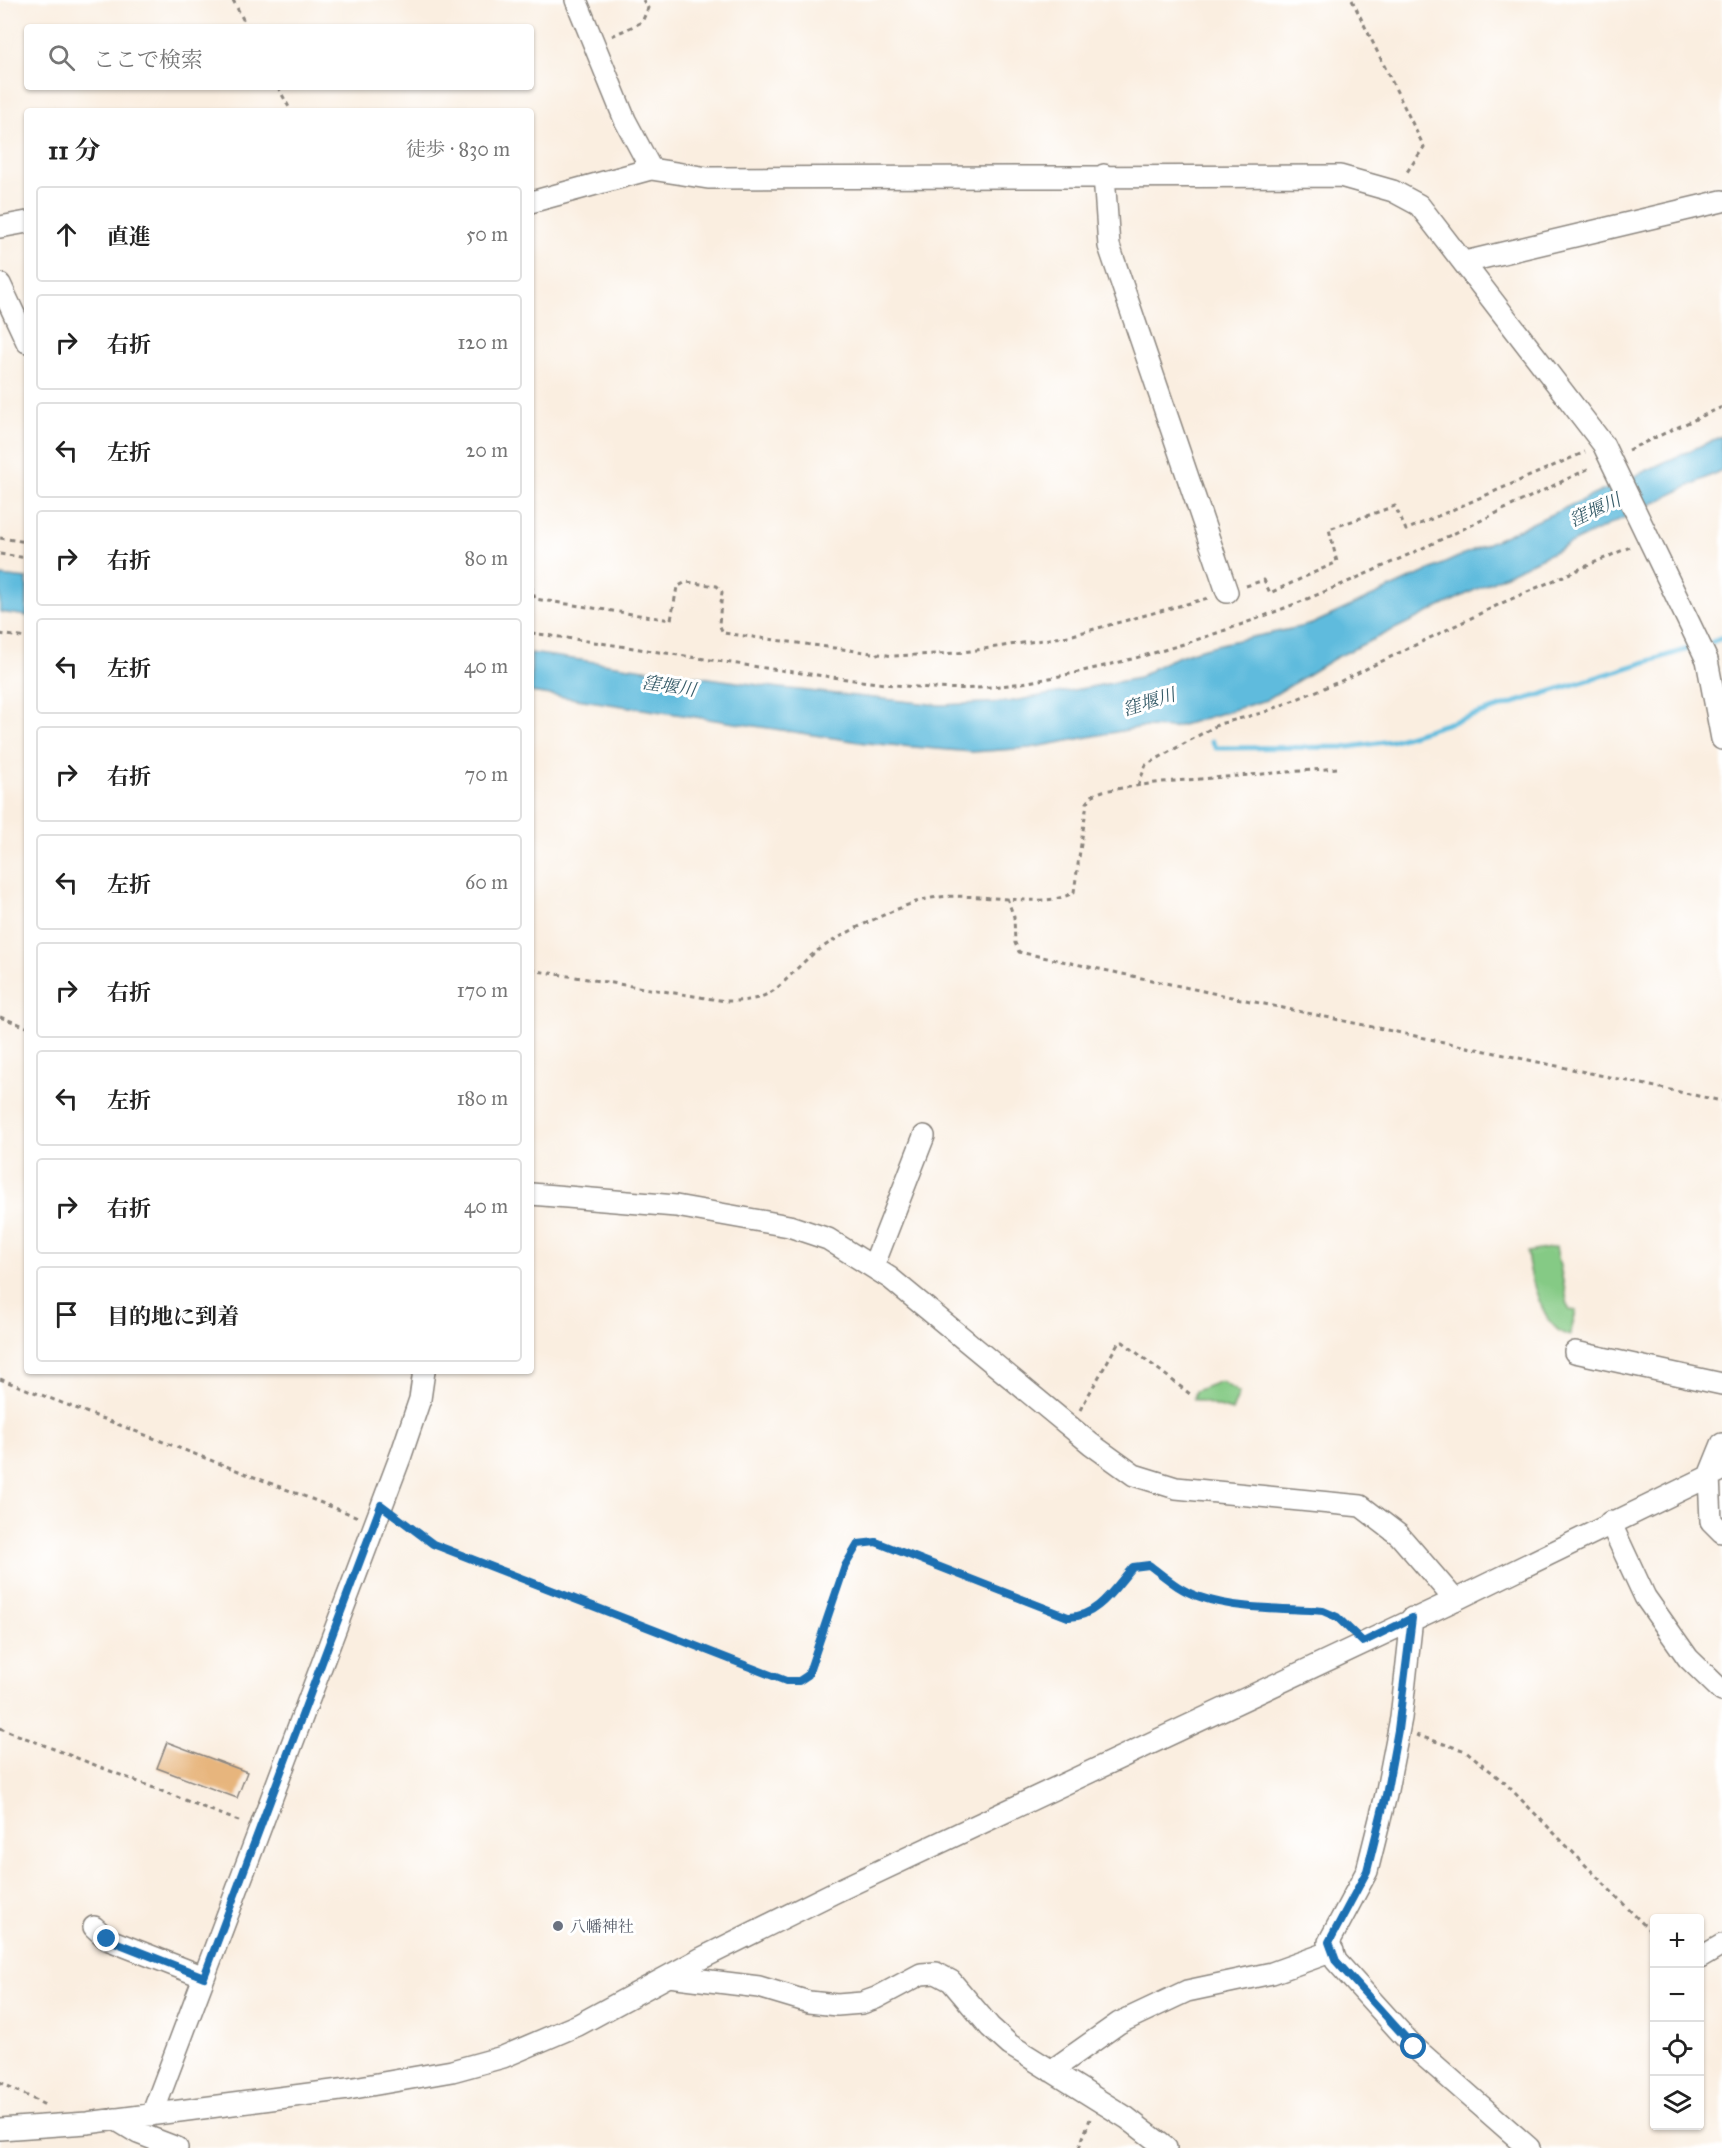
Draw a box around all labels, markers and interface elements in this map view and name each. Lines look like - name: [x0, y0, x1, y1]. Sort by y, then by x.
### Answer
- search box: [24, 24, 534, 90]
- icon: search: [45, 41, 78, 74]
- text: ここで検索: [93, 46, 203, 73]
- text: 11 分: [48, 134, 100, 166]
- text: 徒歩 · 830 m: [406, 137, 510, 161]
- icon: ahead: [50, 218, 83, 251]
- text: 50 m: [466, 222, 508, 246]
- text: 直進: [107, 223, 151, 250]
- icon: right: [50, 326, 83, 359]
- text: 120 m: [457, 330, 508, 354]
- text: 右折: [107, 331, 151, 358]
- icon: left: [50, 434, 83, 467]
- text: 20 m: [465, 438, 508, 462]
- text: 左折: [107, 439, 151, 466]
- water label: 窪堰川: [1566, 488, 1626, 531]
- icon: right: [50, 542, 83, 575]
- text: 80 m: [465, 546, 508, 570]
- text: 右折: [107, 547, 151, 574]
- icon: left: [50, 650, 83, 683]
- text: 40 m: [464, 654, 508, 678]
- text: 左折: [107, 655, 151, 682]
- water label: 窪堰川: [641, 671, 699, 701]
- water label: 窪堰川: [1120, 683, 1180, 720]
- icon: right: [50, 758, 83, 791]
- text: 70 m: [465, 762, 508, 786]
- text: 右折: [107, 763, 151, 790]
- icon: left: [50, 866, 83, 899]
- text: 60 m: [465, 870, 508, 894]
- text: 左折: [107, 871, 151, 898]
- icon: right: [50, 974, 83, 1007]
- text: 170 m: [457, 978, 508, 1002]
- text: 右折: [107, 979, 151, 1006]
- icon: left: [50, 1082, 83, 1115]
- text: 180 m: [457, 1086, 508, 1110]
- text: 左折: [107, 1087, 151, 1114]
- icon: right: [50, 1190, 83, 1223]
- text: 40 m: [464, 1194, 508, 1218]
- text: 右折: [107, 1195, 151, 1222]
- icon: arrive: [50, 1298, 83, 1331]
- text: 目的地に到着: [107, 1303, 239, 1330]
- map controls: [1650, 1914, 1704, 2130]
- button: +: [1650, 1914, 1704, 1968]
- place label: 八幡神社: [570, 1917, 634, 1936]
- marker: 八幡神社: [551, 1919, 565, 1933]
- route end: [93, 1925, 119, 1951]
- button: −: [1650, 1968, 1704, 2022]
- button: locate: [1650, 2022, 1704, 2076]
- route start: [1400, 2033, 1426, 2059]
- button: layers: [1650, 2076, 1704, 2130]

